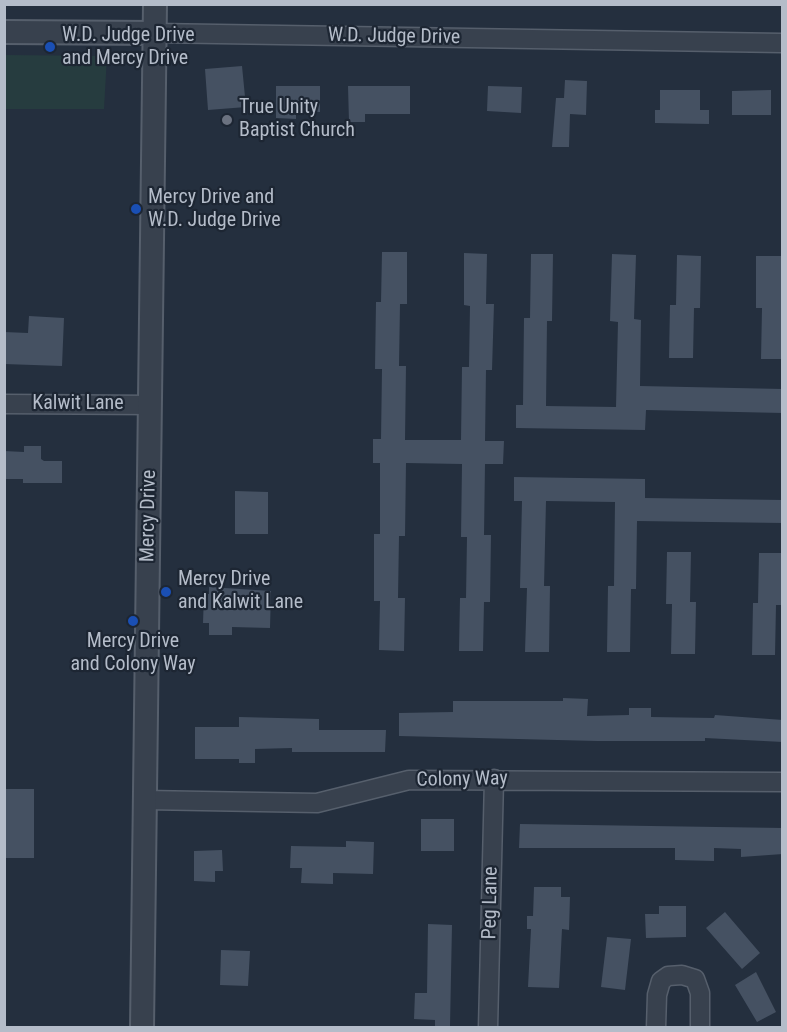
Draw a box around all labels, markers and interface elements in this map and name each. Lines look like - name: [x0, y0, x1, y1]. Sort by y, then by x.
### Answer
- place label: W.D. Judge Drive and Mercy Drive: [62, 24, 195, 71]
- street label: W.D. Judge Drive: [328, 24, 460, 50]
- marker: W.D. Judge Drive and Mercy Drive: [43, 40, 57, 54]
- place label: True Unity Baptist Church: [239, 96, 355, 143]
- marker: True Unity Baptist Church: [220, 113, 234, 127]
- place label: Mercy Drive and W.D. Judge Drive: [148, 186, 281, 233]
- marker: Mercy Drive and W.D. Judge Drive: [129, 202, 143, 216]
- street label: Kalwit Lane: [32, 392, 124, 416]
- street label: Mercy Drive: [136, 470, 162, 562]
- place label: Mercy Drive and Kalwit Lane: [178, 568, 303, 615]
- marker: Mercy Drive and Kalwit Lane: [159, 585, 173, 599]
- marker: Mercy Drive and Colony Way: [126, 614, 140, 628]
- place label: Mercy Drive and Colony Way: [70, 630, 196, 677]
- street label: Colony Way: [416, 767, 508, 793]
- street label: Peg Lane: [478, 866, 504, 940]

